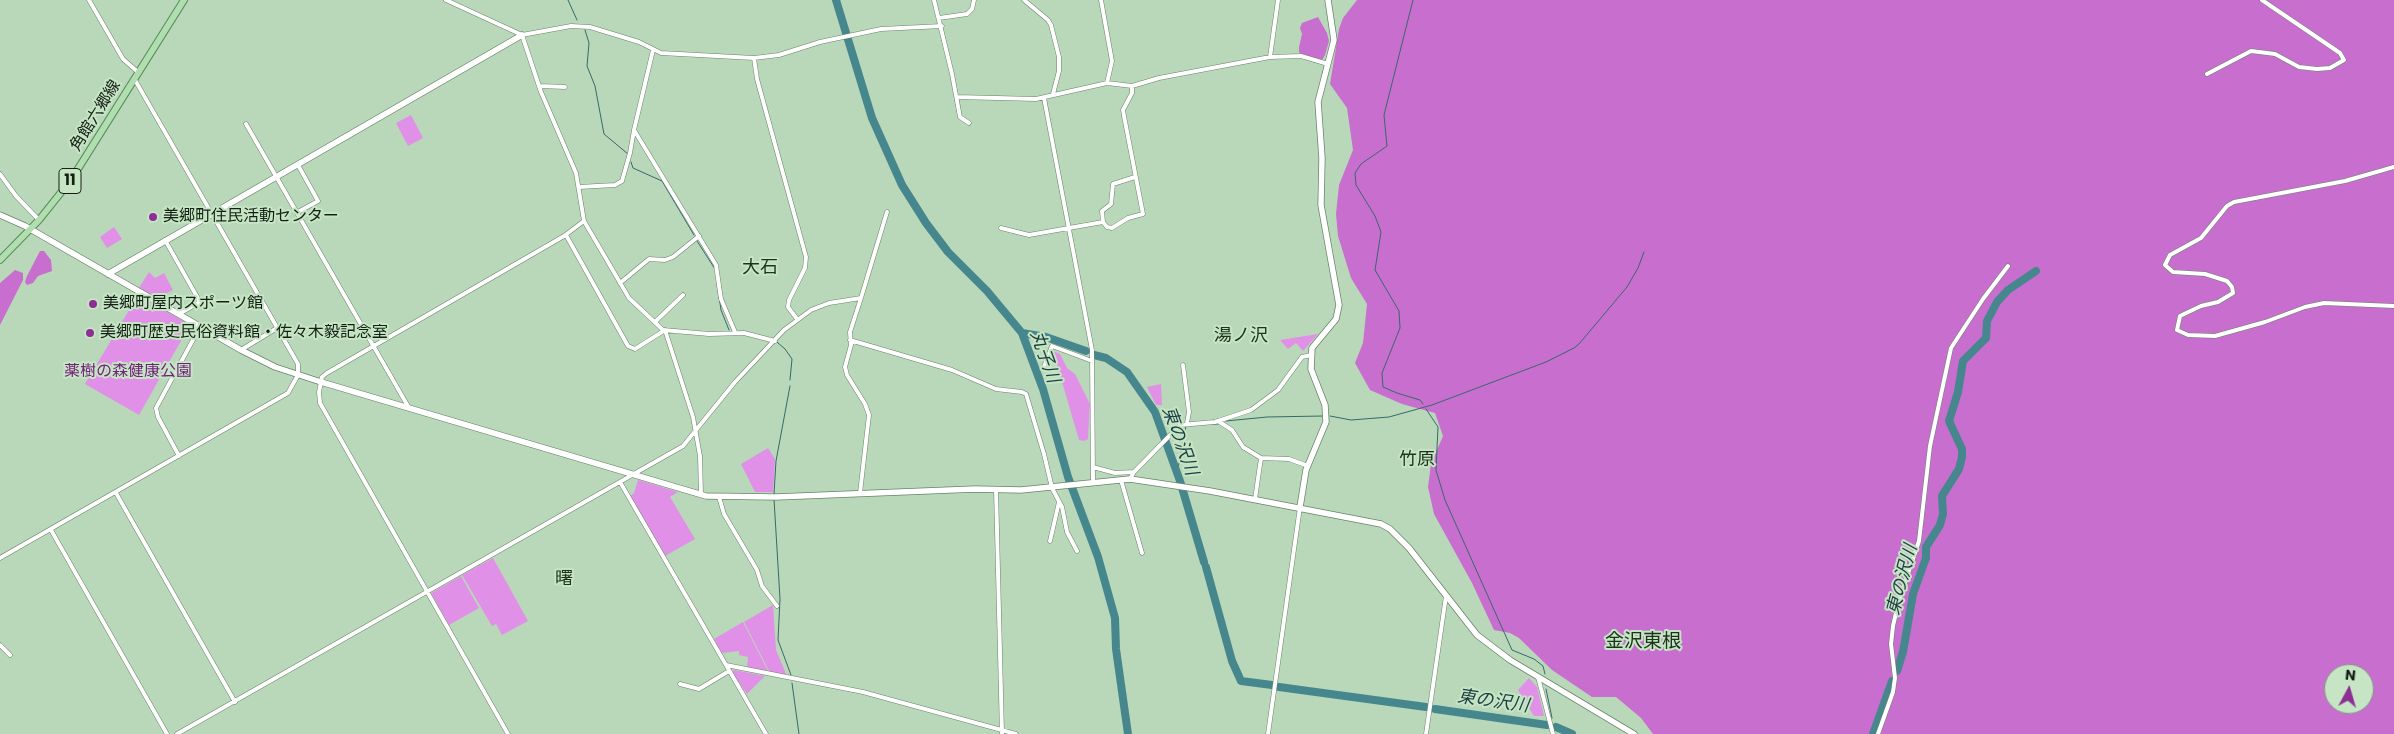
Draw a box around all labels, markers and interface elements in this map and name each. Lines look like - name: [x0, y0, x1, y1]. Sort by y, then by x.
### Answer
- street label: 角館六郷線: [67, 77, 125, 155]
- road number: 11: [59, 168, 81, 194]
- place label: 美郷町住民活動センター: [163, 207, 339, 227]
- marker: 美郷町住民活動センター: [147, 211, 159, 223]
- district label: 大石: [742, 257, 778, 279]
- place label: 美郷町屋内スポーツ館: [103, 294, 263, 314]
- marker: 美郷町屋内スポーツ館: [87, 298, 99, 310]
- place label: 美郷町歴史民俗資料館・佐々木毅記念室: [100, 323, 388, 343]
- district label: 湯ノ沢: [1214, 325, 1268, 347]
- marker: 美郷町歴史民俗資料館・佐々木毅記念室: [84, 327, 96, 339]
- water label: 丸子川: [1025, 328, 1063, 386]
- park label: 薬樹の森健康公園: [64, 362, 192, 382]
- water label: 東の沢川: [1157, 403, 1201, 479]
- district label: 竹原: [1399, 449, 1435, 471]
- water label: 東の沢川: [1883, 542, 1923, 618]
- district label: 曙: [555, 568, 573, 590]
- district label: 金沢東根: [1605, 631, 1681, 653]
- north arrow: [2324, 664, 2374, 714]
- text: N: [2344, 665, 2357, 686]
- water label: 東の沢川: [1456, 686, 1530, 718]

